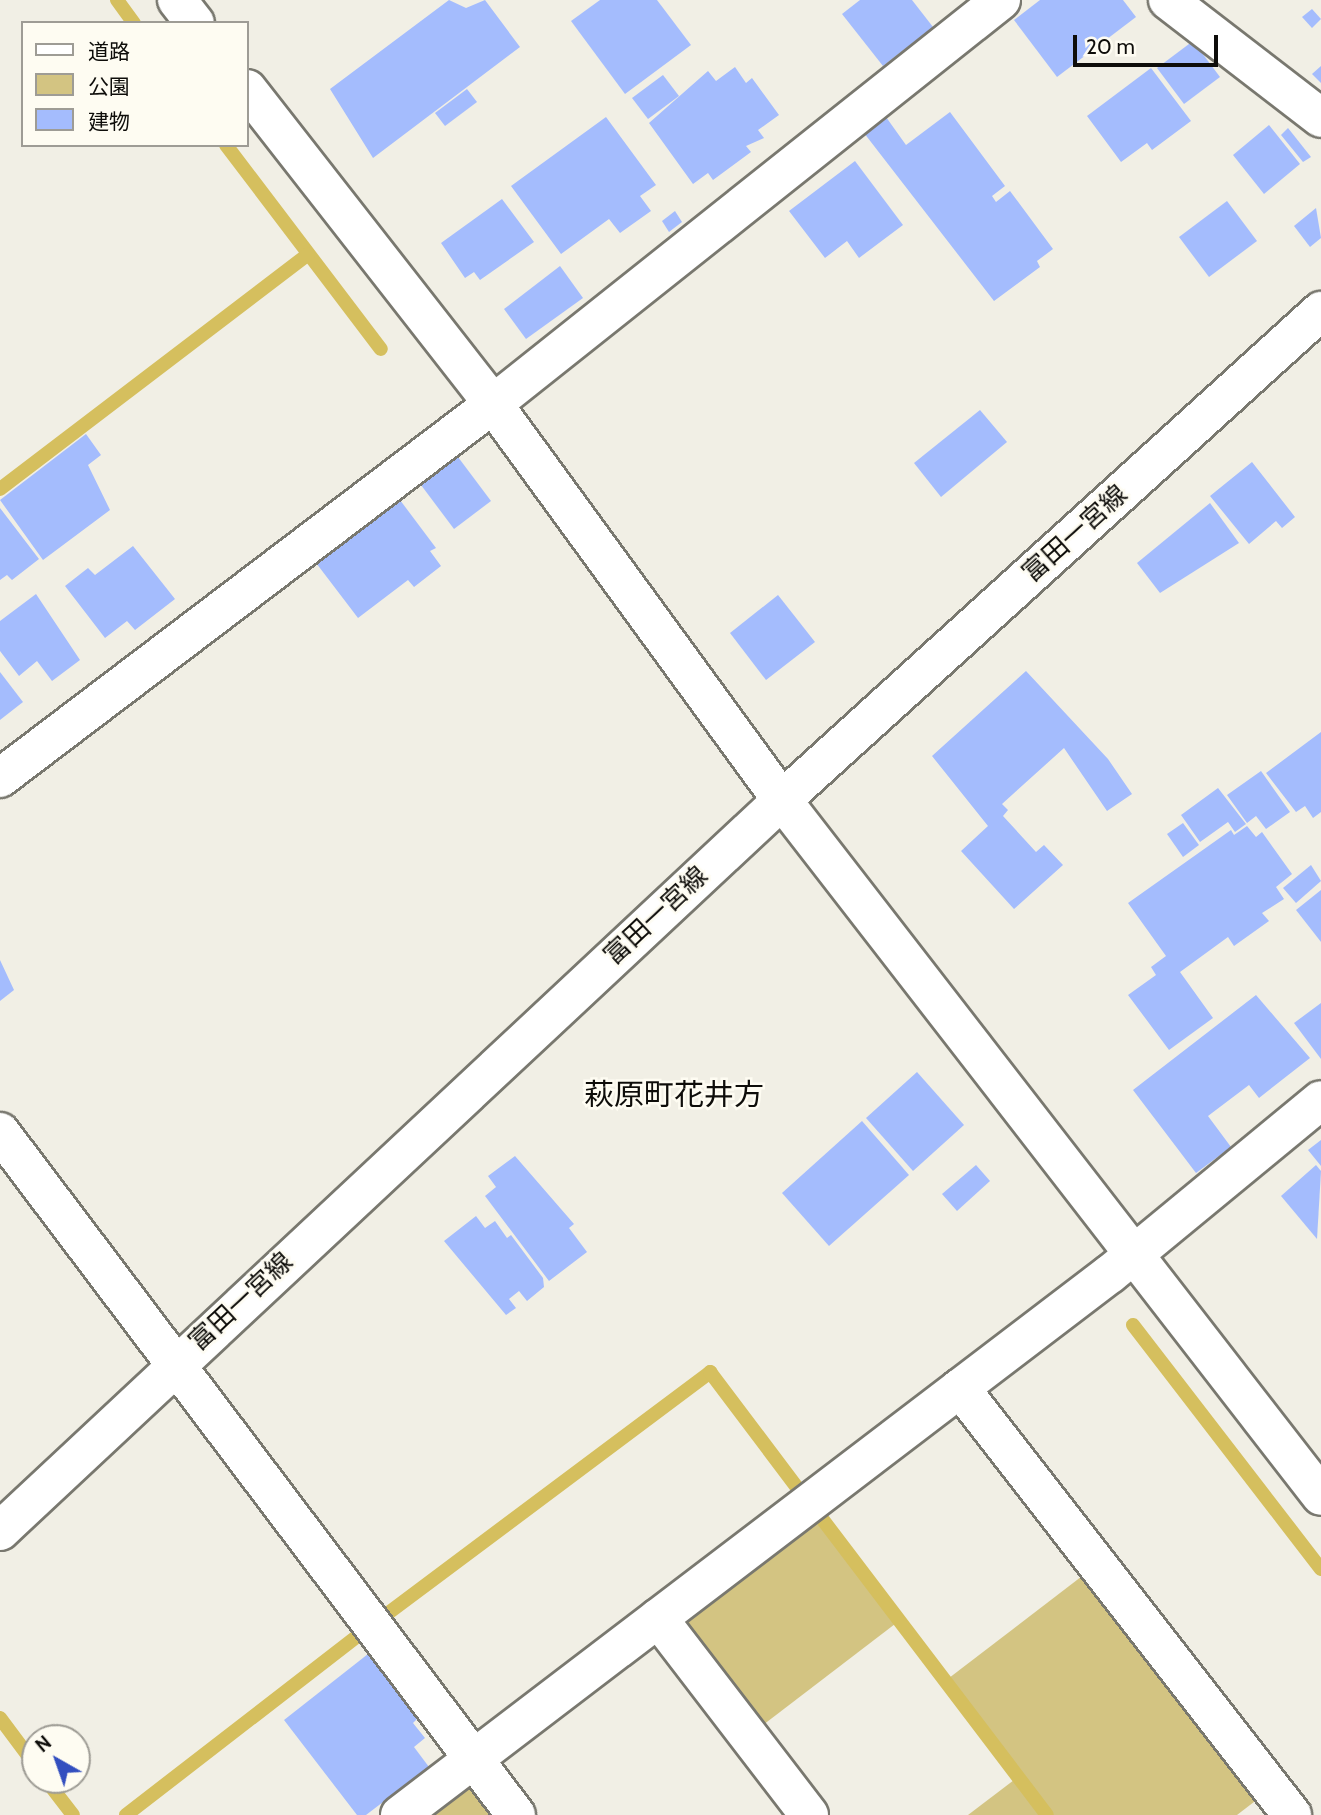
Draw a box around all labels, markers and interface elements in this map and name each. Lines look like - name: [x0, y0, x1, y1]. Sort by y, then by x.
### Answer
- legend: [21, 21, 248, 147]
- scale bar: [1076, 21, 1221, 65]
- text: 20 m: [1086, 34, 1135, 59]
- text: 道路: [88, 39, 130, 64]
- text: 公園: [88, 74, 130, 99]
- text: 建物: [88, 109, 130, 134]
- street label: 富田一宮線: [1016, 479, 1134, 589]
- street label: 富田一宮線: [598, 860, 714, 972]
- district label: 萩原町花井方: [584, 1077, 764, 1113]
- street label: 富田一宮線: [183, 1246, 299, 1358]
- north arrow: [21, 1724, 91, 1794]
- text: N: [31, 1731, 56, 1757]

